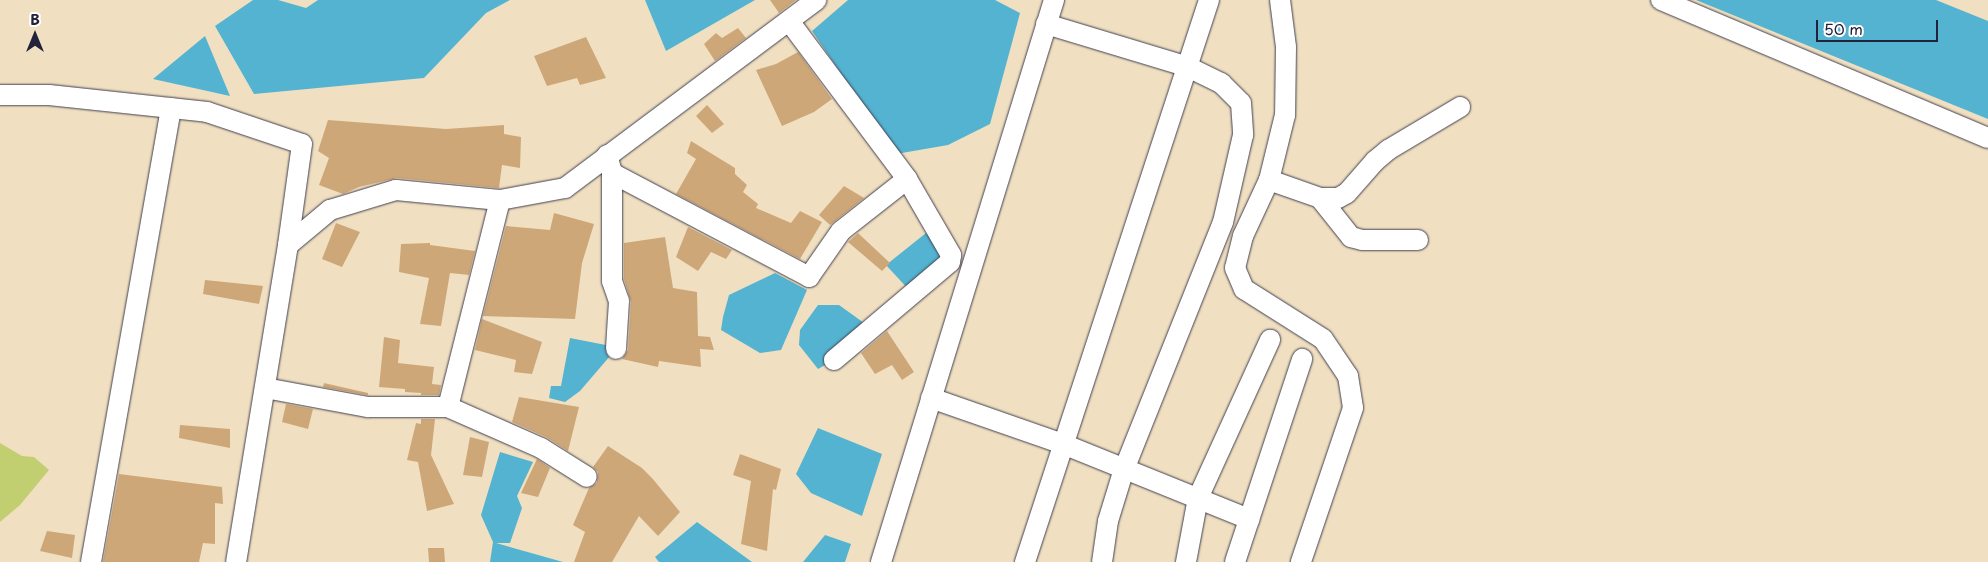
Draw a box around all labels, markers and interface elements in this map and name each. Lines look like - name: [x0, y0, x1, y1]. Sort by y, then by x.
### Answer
- text: B: [30, 9, 40, 30]
- north arrow: [10, 10, 60, 60]
- scale bar: [1818, 10, 1940, 42]
- text: 50 m: [1824, 17, 1863, 40]

